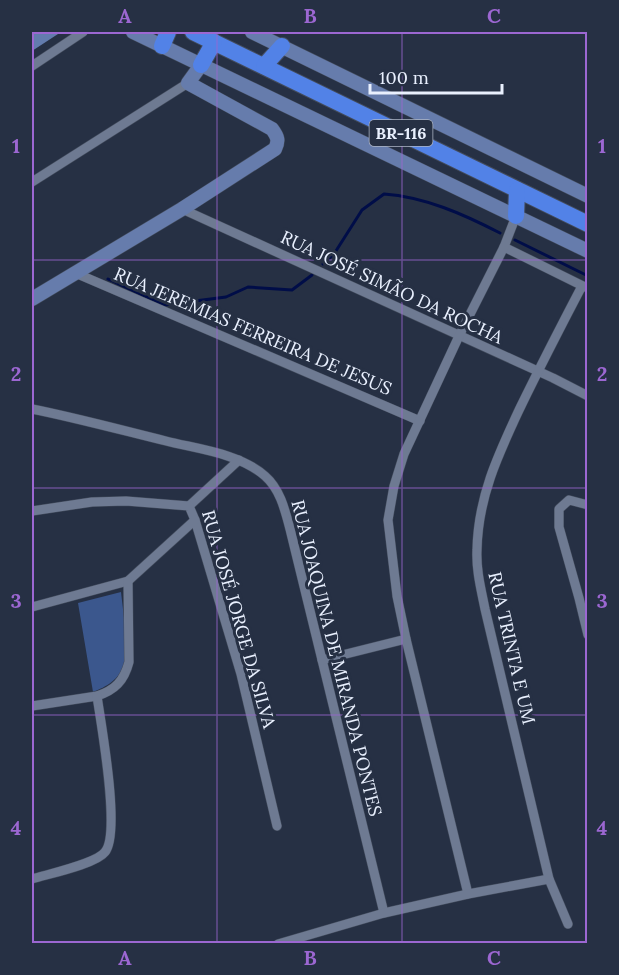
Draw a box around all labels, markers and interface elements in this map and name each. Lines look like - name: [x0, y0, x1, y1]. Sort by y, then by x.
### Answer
- text: A: [118, 3, 132, 28]
- text: B: [303, 3, 317, 28]
- text: C: [487, 3, 501, 28]
- scale bar: [370, 57, 502, 95]
- text: 100 m: [379, 66, 429, 89]
- road number: BR-116: [370, 120, 432, 146]
- text: 1: [12, 133, 20, 158]
- text: 1: [598, 133, 606, 158]
- street label: RUA JOSÉ SIMÃO DA ROCHA: [277, 225, 508, 349]
- street label: RUA JEREMIAS FERREIRA DE JESUS: [111, 262, 395, 400]
- text: 2: [11, 361, 21, 386]
- text: 2: [597, 361, 607, 386]
- street label: RUA JOAQUINA DE MIRANDA PONTES: [286, 497, 388, 819]
- street label: RUA JOSÉ JORGE DA SILVA: [197, 507, 281, 731]
- street label: RUA TRINTA E UM: [483, 569, 541, 727]
- text: 3: [10, 588, 22, 613]
- text: 3: [596, 588, 608, 613]
- text: 4: [11, 815, 22, 840]
- text: 4: [597, 815, 608, 840]
- text: A: [118, 945, 132, 970]
- text: B: [303, 945, 317, 970]
- text: C: [487, 945, 501, 970]

